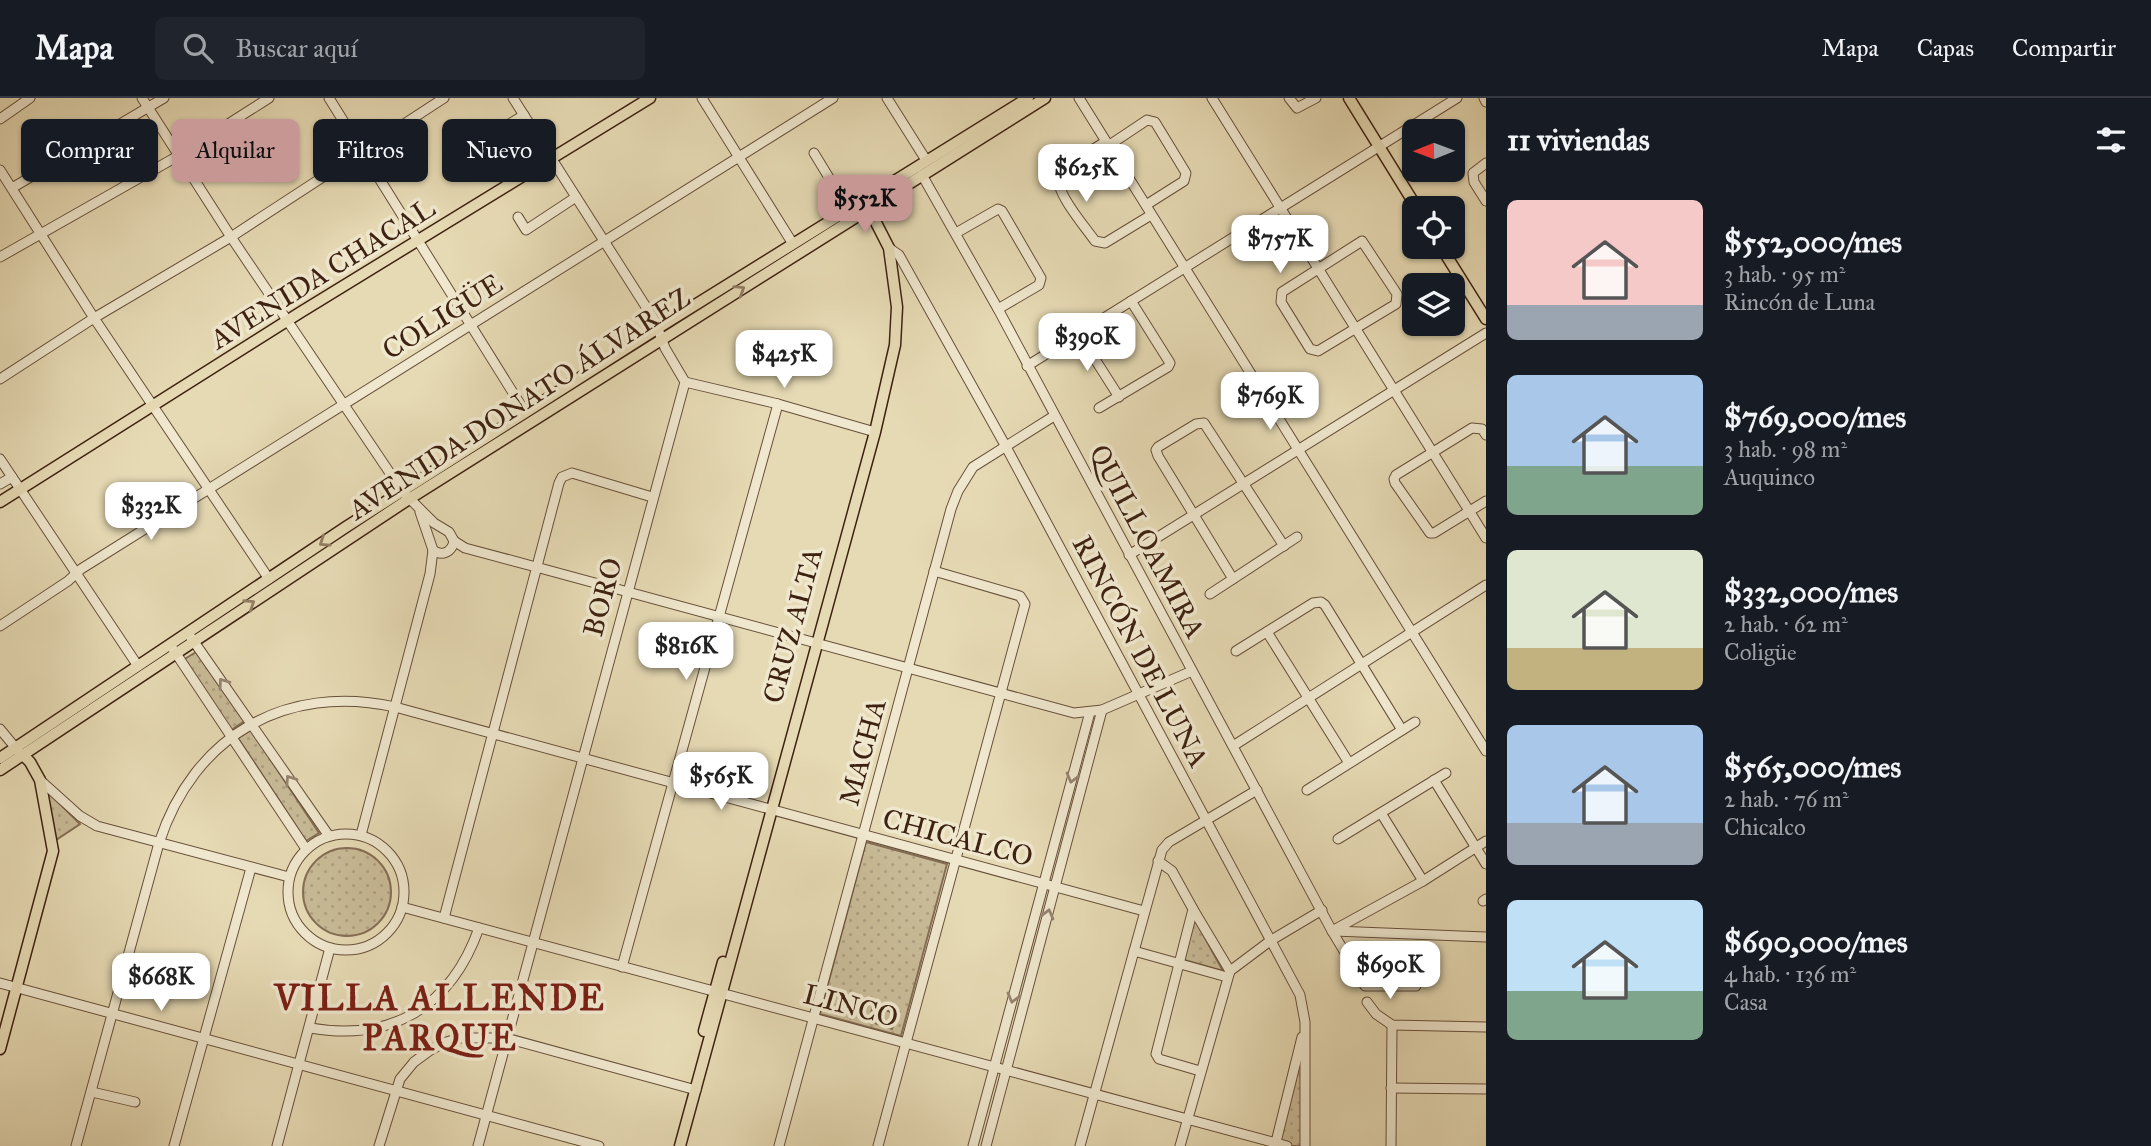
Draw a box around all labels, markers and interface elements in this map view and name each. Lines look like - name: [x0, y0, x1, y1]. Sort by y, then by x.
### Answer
- search box: [155, 17, 645, 80]
- text: Mapa: [35, 28, 113, 68]
- icon: search: [179, 29, 217, 67]
- text: Buscar aquí: [235, 32, 358, 64]
- text: Mapa: [1822, 33, 1879, 63]
- text: Capas: [1917, 33, 1974, 63]
- text: Compartir: [2012, 33, 2116, 63]
- chip: Comprar: [21, 119, 158, 182]
- chip: Alquilar: [172, 119, 299, 182]
- chip: Filtros: [313, 119, 428, 182]
- chip: Nuevo: [442, 119, 556, 182]
- north arrow: [1402, 119, 1465, 182]
- map controls: [1402, 119, 1465, 336]
- icon: filters: [2092, 121, 2130, 159]
- text: 11 viviendas: [1507, 122, 1650, 158]
- pin: $625K: [1037, 144, 1135, 204]
- text: $625K: [1054, 153, 1118, 181]
- pin: $552K: [816, 176, 914, 235]
- text: $552K: [834, 184, 896, 212]
- street label: AVENIDA CHACAL: [202, 190, 441, 357]
- button: locate: [1402, 196, 1465, 259]
- pin: $757K: [1231, 216, 1329, 275]
- text: $757K: [1247, 224, 1313, 252]
- text: $552,000/mes: [1724, 224, 1902, 260]
- icon: home: [1563, 228, 1647, 312]
- text: 3 hab. · 95 m²: [1724, 260, 1846, 288]
- street label: COLIGÜE: [376, 266, 509, 367]
- button: layers: [1402, 273, 1465, 336]
- street label: AVENIDA DONATO ÁLVAREZ: [341, 280, 697, 528]
- one-way arrow: [732, 285, 745, 298]
- text: Rincón de Luna: [1724, 288, 1875, 316]
- pin: $390K: [1038, 314, 1136, 373]
- text: $390K: [1054, 322, 1120, 350]
- pin: $425K: [735, 330, 833, 390]
- text: $425K: [752, 339, 816, 367]
- pin: $769K: [1221, 372, 1319, 432]
- text: $769K: [1237, 381, 1303, 409]
- text: $769,000/mes: [1724, 399, 1906, 435]
- icon: home: [1563, 403, 1647, 487]
- text: 3 hab. · 98 m²: [1724, 435, 1847, 463]
- street label: QUILLOAMIRA: [1082, 438, 1213, 644]
- text: Auquinco: [1724, 463, 1815, 491]
- pin: $332K: [102, 482, 200, 542]
- text: $332K: [121, 491, 181, 519]
- street label: RINCÓN DE LUNA: [1065, 529, 1217, 773]
- one-way arrow: [319, 533, 332, 546]
- street label: CRUZ ALTA: [755, 543, 830, 707]
- street label: BORO: [575, 554, 630, 640]
- text: $332,000/mes: [1724, 574, 1898, 610]
- icon: home: [1563, 578, 1647, 662]
- one-way arrow: [242, 600, 255, 613]
- text: 2 hab. · 62 m²: [1724, 610, 1848, 638]
- pin: $816K: [637, 622, 735, 682]
- text: $816K: [654, 631, 718, 659]
- text: Coligüe: [1724, 638, 1797, 666]
- one-way arrow: [219, 678, 231, 691]
- street label: MACHA: [831, 695, 894, 809]
- text: $565,000/mes: [1724, 749, 1901, 785]
- pin: $565K: [672, 752, 770, 812]
- icon: home: [1563, 753, 1647, 837]
- text: $565K: [689, 761, 753, 789]
- one-way arrow: [1066, 772, 1081, 784]
- one-way arrow: [286, 775, 299, 788]
- text: 2 hab. · 76 m²: [1724, 785, 1849, 813]
- street label: CHICALCO: [879, 801, 1037, 874]
- text: Chicalco: [1724, 813, 1806, 841]
- one-way arrow: [1040, 909, 1054, 921]
- text: $690,000/mes: [1724, 924, 1908, 960]
- icon: home: [1563, 928, 1647, 1012]
- pin: $690K: [1341, 942, 1439, 1001]
- text: $690K: [1356, 950, 1424, 978]
- pin: $668K: [112, 954, 210, 1013]
- text: 4 hab. · 136 m²: [1724, 960, 1856, 988]
- text: $668K: [128, 962, 194, 990]
- street label: LINCO: [800, 976, 902, 1035]
- district label: VILLA ALLENDE PARQUE: [273, 977, 606, 1060]
- text: Casa: [1724, 988, 1768, 1016]
- one-way arrow: [1007, 992, 1021, 1004]

